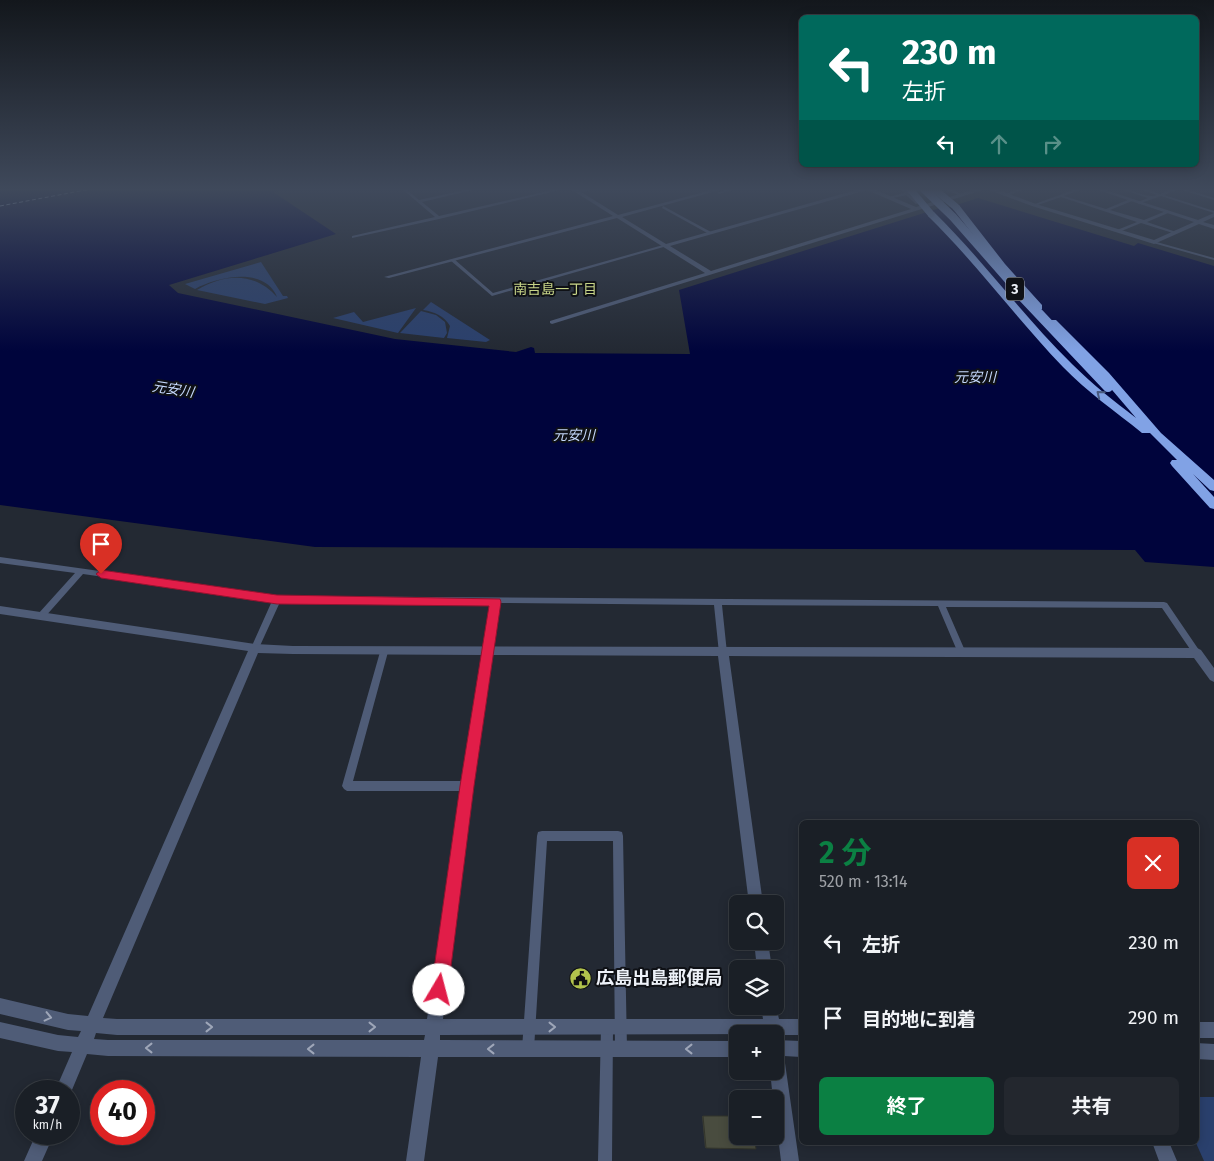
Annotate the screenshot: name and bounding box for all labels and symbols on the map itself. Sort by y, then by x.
road number: 3 [1006,278,1024,300]
district label: 南吉島一丁目 [513,281,597,298]
water label: 元安川 [954,369,998,386]
water label: 元安川 [151,378,197,401]
one-way arrow [1097,392,1106,400]
water label: 元安川 [553,427,597,444]
pin [80,523,122,574]
position arrow [412,963,464,1015]
public building icon: 広島出島郵便局 [568,966,592,990]
place label: 広島出島郵便局 [596,967,722,989]
one-way arrow [43,1011,52,1022]
one-way arrow [206,1022,213,1032]
one-way arrow [368,1022,376,1032]
one-way arrow [548,1022,556,1032]
one-way arrow [145,1043,152,1053]
one-way arrow [307,1044,315,1054]
one-way arrow [487,1044,495,1054]
one-way arrow [685,1044,692,1054]
speed limit sign: 40 [90,1080,155,1145]

